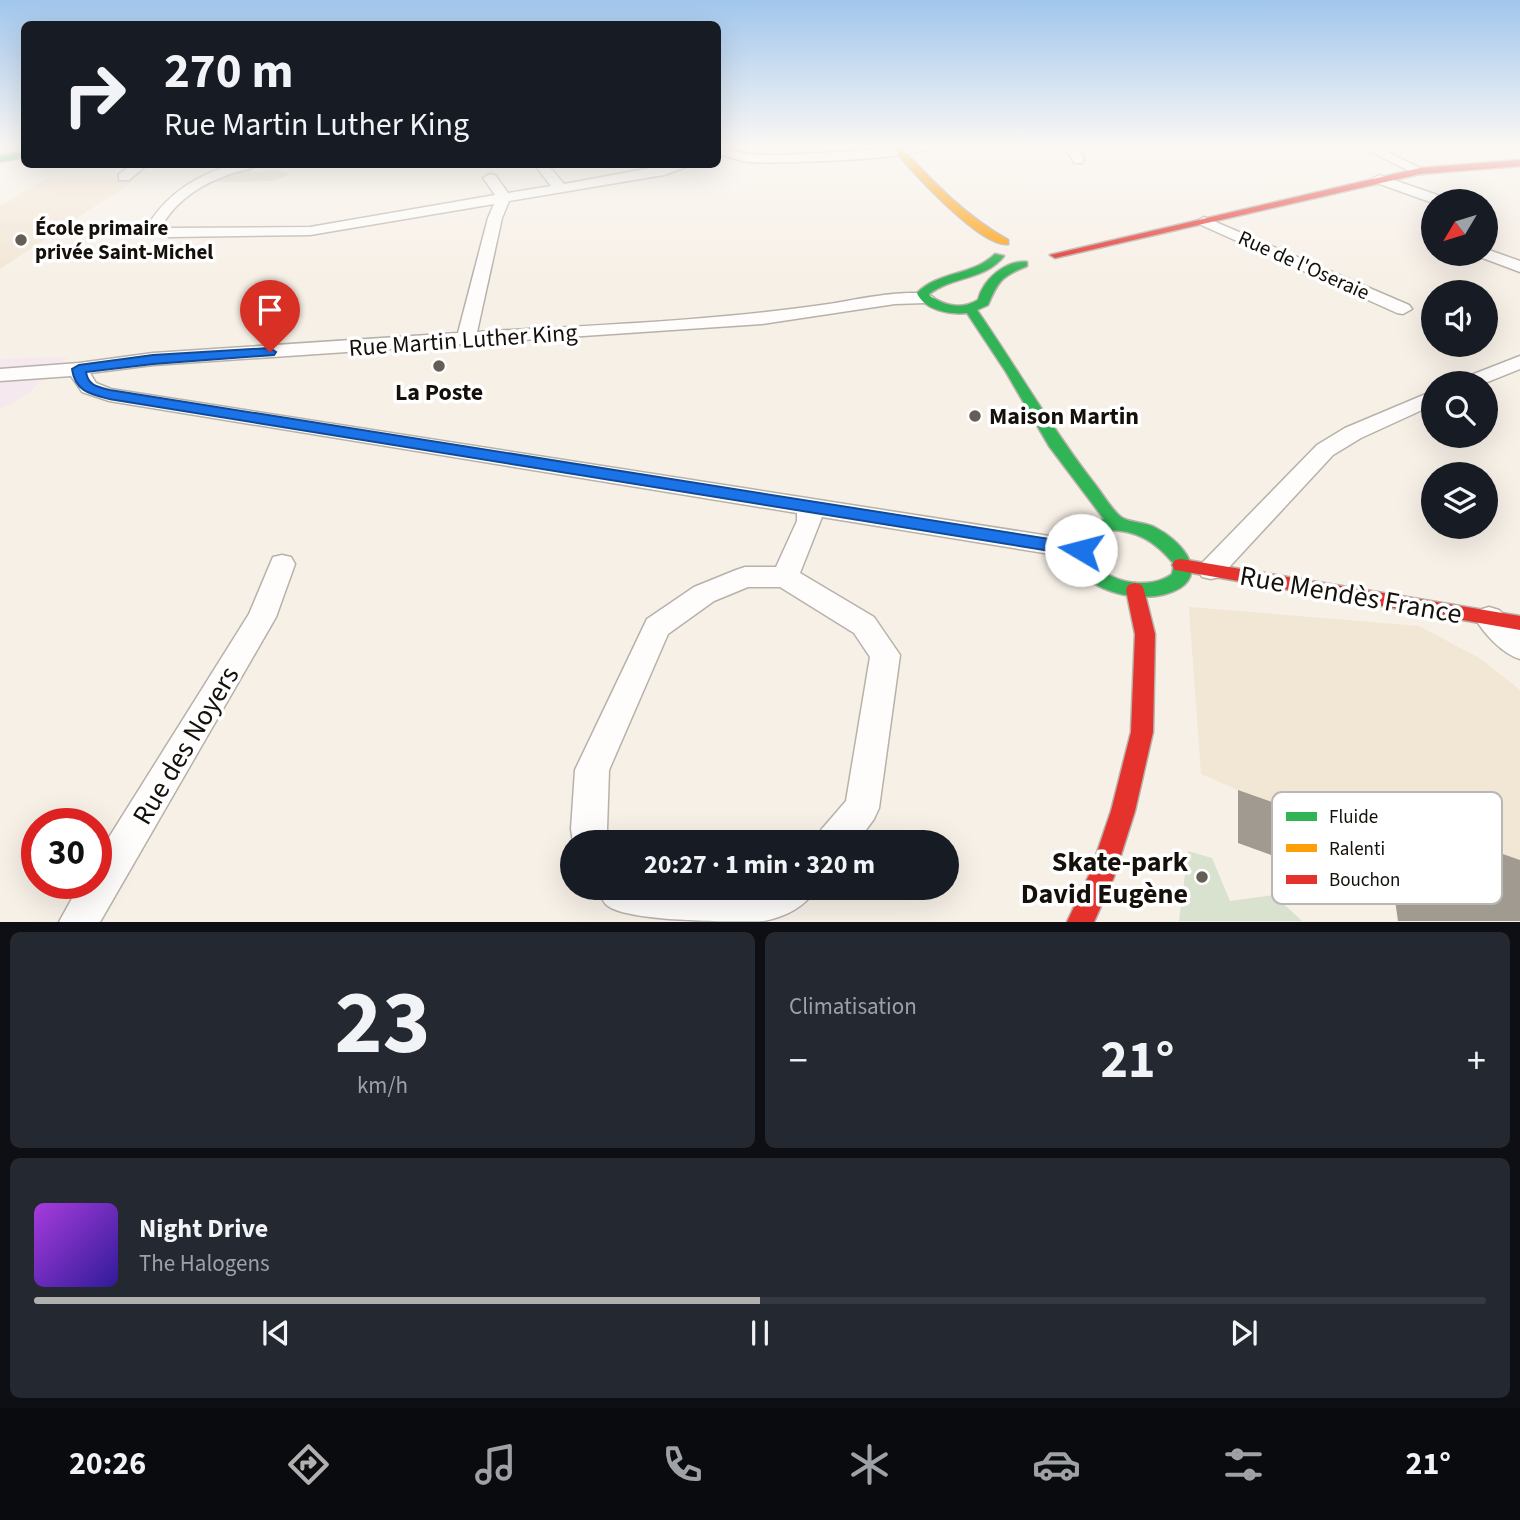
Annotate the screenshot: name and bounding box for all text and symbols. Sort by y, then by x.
text: 270 m [164,37,293,107]
icon: right [49,49,140,140]
text: Rue Martin Luther King [164,102,469,148]
north arrow [1421,189,1498,266]
map controls [1421,189,1498,539]
place label: École primaire privée Saint-Michel [35,213,213,267]
street label: Rue de l'Oseraie [1234,223,1374,307]
marker: École primaire privée Saint-Michel [13,232,29,248]
pin [240,280,300,352]
button: sound [1421,280,1498,357]
icon: arrive [251,291,289,329]
street label: Rue Martin Luther King [348,315,578,366]
marker: La Poste [431,358,447,374]
button: search [1421,371,1498,448]
place label: La Poste [395,375,483,410]
place label: Maison Martin [989,399,1139,434]
marker: Maison Martin [967,408,983,424]
button: layers [1421,462,1498,539]
position arrow [1044,513,1118,587]
street label: Rue Mendès France [1237,556,1465,634]
street label: Rue des Noyers [123,659,249,832]
legend [1272,792,1502,904]
text: Fluide [1329,804,1378,831]
speed limit sign: 30 [21,808,112,899]
text: Ralenti [1329,836,1385,863]
place label: Skate-park David Eugène [1021,842,1189,914]
text: 20:27 · 1 min · 320 m [644,846,875,883]
text: Bouchon [1329,867,1401,894]
marker: Skate-park David Eugène [1194,869,1210,885]
text: 23 [334,959,431,1088]
text: Climatisation [789,990,917,1023]
text: 21° [1101,1024,1174,1098]
text: − [789,1034,808,1088]
text: + [1467,1034,1486,1088]
text: km/h [357,1069,408,1102]
text: Night Drive [139,1210,268,1247]
text: The Halogens [139,1247,270,1280]
icon: previous [257,1314,295,1352]
icon: pause [741,1314,779,1352]
icon: next [1225,1314,1263,1352]
icon: directions [284,1440,333,1489]
icon: music [471,1440,520,1489]
icon: phone [658,1440,707,1489]
icon: climate [845,1440,894,1489]
icon: car [1032,1440,1081,1489]
icon: filters [1219,1440,1268,1489]
text: 20:26 [69,1441,146,1487]
text: 21° [1405,1441,1451,1487]

